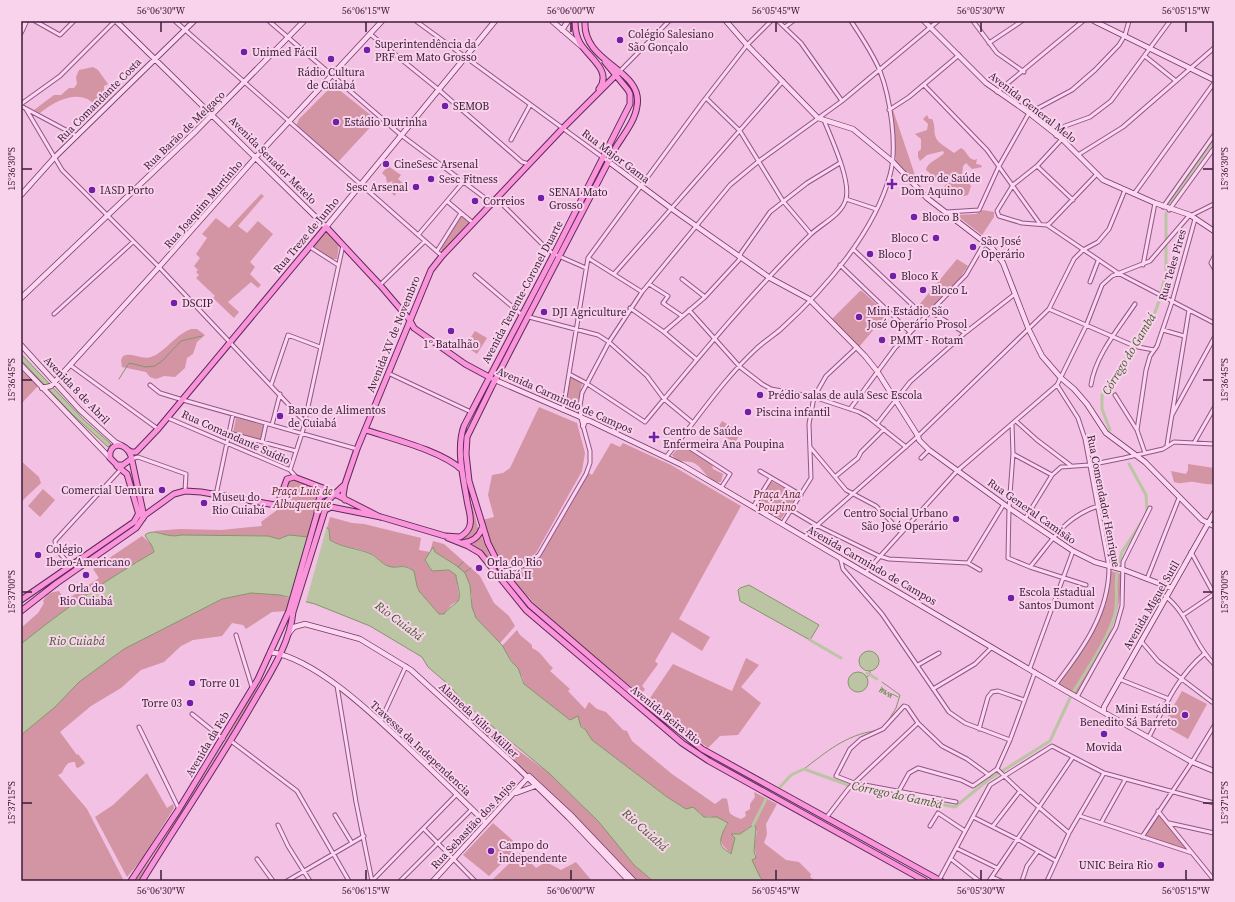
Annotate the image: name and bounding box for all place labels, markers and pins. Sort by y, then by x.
place label: Colégio Salesiano São Gonçalo [628,27,714,55]
marker: Colégio Salesiano São Gonçalo [615,35,625,45]
place label: Superintendência da PRF em Mato Grosso [375,37,477,65]
place label: Unimed Fácil [252,45,317,60]
marker: Superintendência da PRF em Mato Grosso [362,45,372,55]
marker: Unimed Fácil [239,47,249,57]
marker: Rádio Cultura de Cuiabá [326,54,336,64]
place label: Rádio Cultura de Cuiabá [297,65,365,93]
place label: SEMOB [453,99,489,114]
marker: SEMOB [440,101,450,111]
place label: Estádio Dutrinha [344,115,428,130]
marker: Estádio Dutrinha [331,117,341,127]
place label: CineSesc Arsenal [394,157,478,172]
marker: CineSesc Arsenal [381,159,391,169]
place label: Centro de Saúde Dom Aquino [901,171,981,199]
place label: Sesc Fitness [439,172,498,187]
marker: Sesc Fitness [426,174,436,184]
marker: Centro de Saúde Dom Aquino [886,178,898,190]
place label: Sesc Arsenal [346,180,408,195]
marker: Sesc Arsenal [411,182,421,192]
place label: IASD Porto [100,183,154,198]
marker: IASD Porto [87,185,97,195]
place label: SENAI Mato Grosso [549,185,608,213]
marker: SENAI Mato Grosso [536,193,546,203]
place label: Correios [483,194,525,209]
marker: Correios [470,196,480,206]
place label: Bloco B [922,210,959,225]
marker: Bloco B [909,212,919,222]
place label: Bloco C [891,231,928,246]
marker: Bloco C [931,233,941,243]
place label: São José Operário [981,234,1025,262]
marker: São José Operário [968,242,978,252]
place label: Bloco J [878,247,912,262]
marker: Bloco J [865,249,875,259]
place label: Bloco K [901,269,939,284]
marker: Bloco K [888,271,898,281]
place label: Bloco L [931,283,968,298]
marker: Bloco L [918,285,928,295]
place label: DSCIP [182,296,213,311]
marker: DSCIP [169,298,179,308]
place label: Mini Estádio São José Operário Prosol [866,304,967,332]
place label: DJI Agriculture [552,305,627,320]
marker: DJI Agriculture [539,307,549,317]
marker: Mini Estádio São José Operário Prosol [854,312,864,322]
marker: 1º Batalhão [446,326,456,336]
place label: PMMT - Rotam [890,333,963,348]
marker: PMMT - Rotam [877,335,887,345]
place label: 1º Batalhão [423,337,479,352]
place label: Prédio salas de aula Sesc Escola [768,388,923,403]
marker: Prédio salas de aula Sesc Escola [755,390,765,400]
place label: Banco de Alimentos de Cuiabá [288,403,386,431]
place label: Piscina infantil [756,405,830,420]
marker: Piscina infantil [743,407,753,417]
marker: Banco de Alimentos de Cuiabá [275,411,285,421]
place label: Centro de Saúde Enfermeira Ana Poupina [663,424,785,452]
marker: Centro de Saúde Enfermeira Ana Poupina [648,431,660,443]
place label: Comercial Uemura [61,483,154,498]
marker: Comercial Uemura [157,485,167,495]
place label: Museu do Rio Cuiabá [212,490,266,518]
marker: Museu do Rio Cuiabá [199,498,209,508]
place label: Centro Social Urbano São José Operário [844,506,948,534]
marker: Centro Social Urbano São José Operário [951,514,961,524]
place label: Colégio Ibero-Americano [46,542,130,570]
marker: Colégio Ibero-Americano [33,550,43,560]
place label: Orla do Rio Cuiabá II [487,555,542,583]
marker: Orla do Rio Cuiabá II [474,563,484,573]
marker: Orla do Rio Cuiabá [81,570,91,580]
place label: Orla do Rio Cuiabá [59,581,113,609]
place label: Escola Estadual Santos Dumont [1019,585,1095,613]
marker: Escola Estadual Santos Dumont [1006,593,1016,603]
place label: Torre 01 [200,676,240,691]
marker: Torre 01 [187,678,197,688]
place label: Torre 03 [142,696,182,711]
marker: Torre 03 [185,698,195,708]
place label: Mini Estádio Benedito Sá Barreto [1080,702,1177,730]
marker: Mini Estádio Benedito Sá Barreto [1180,710,1190,720]
marker: Movida [1099,729,1109,739]
place label: Movida [1086,740,1123,755]
place label: Campo do independente [499,838,567,866]
marker: Campo do independente [486,846,496,856]
place label: UNIC Beira Rio [1079,858,1153,873]
marker: UNIC Beira Rio [1156,860,1166,870]

